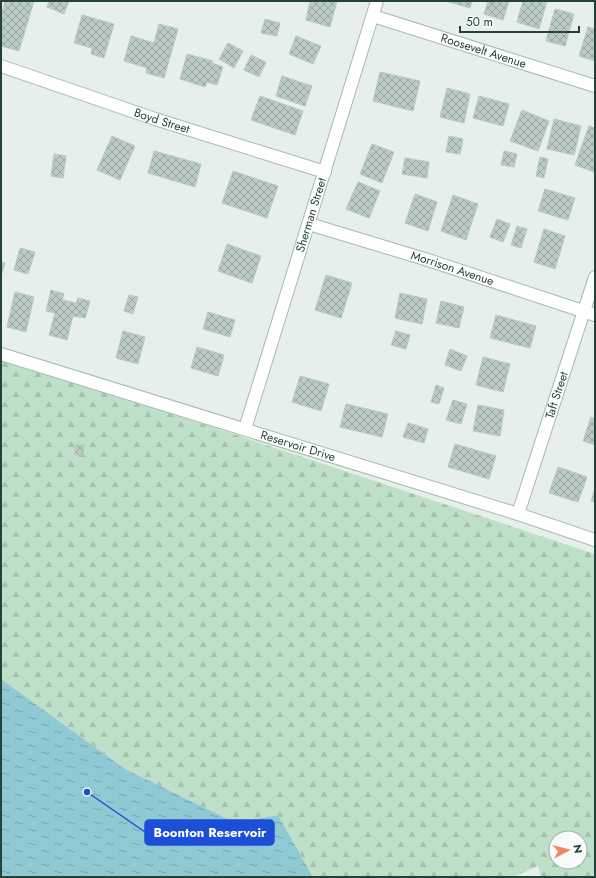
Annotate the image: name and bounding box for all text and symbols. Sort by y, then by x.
scale bar [460,8,579,34]
text: 50 m [466,13,493,31]
street label: Roosevelt Avenue [439,29,529,73]
street label: Boyd Street [132,103,192,138]
street label: Sherman Street [291,175,331,254]
street label: Morrison Avenue [409,246,496,290]
street label: Taft Street [541,369,573,421]
street label: Reservoir Drive [258,426,338,466]
callout: Boonton Reservoir [145,820,274,845]
text: Boonton Reservoir [154,823,267,842]
north arrow [548,830,588,870]
text: N [569,843,586,854]

